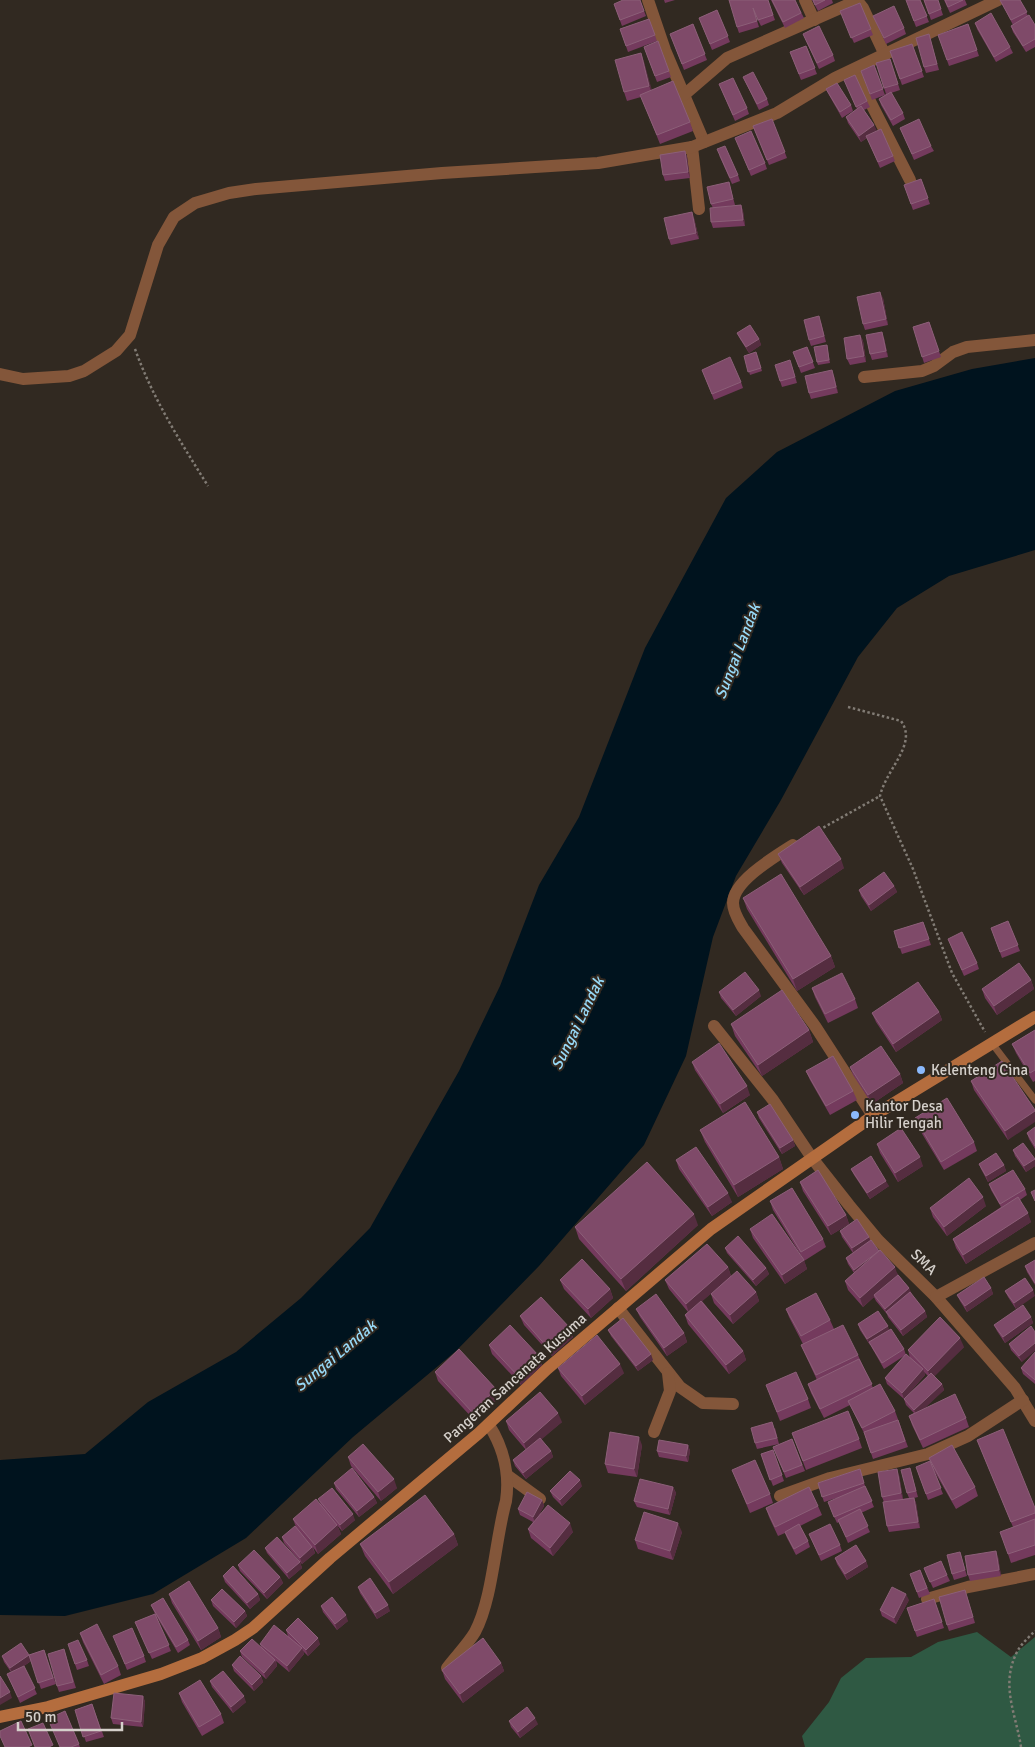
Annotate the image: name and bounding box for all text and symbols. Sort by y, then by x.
water label: Sungai Landak [711,599,766,702]
water label: Sungai Landak [547,972,610,1073]
place label: Kelenteng Cina [931,1061,1028,1079]
marker: Kelenteng Cina [915,1064,927,1076]
place label: Kantor Desa Hilir Tengah [865,1097,943,1132]
marker: Kantor Desa Hilir Tengah [849,1109,861,1121]
street label: SMA [907,1245,941,1279]
street label: Pangeran Sancanata Kusuma [440,1309,590,1447]
water label: Sungai Landak [291,1315,382,1396]
scale bar [18,1700,121,1732]
text: 50 m [25,1708,56,1726]

